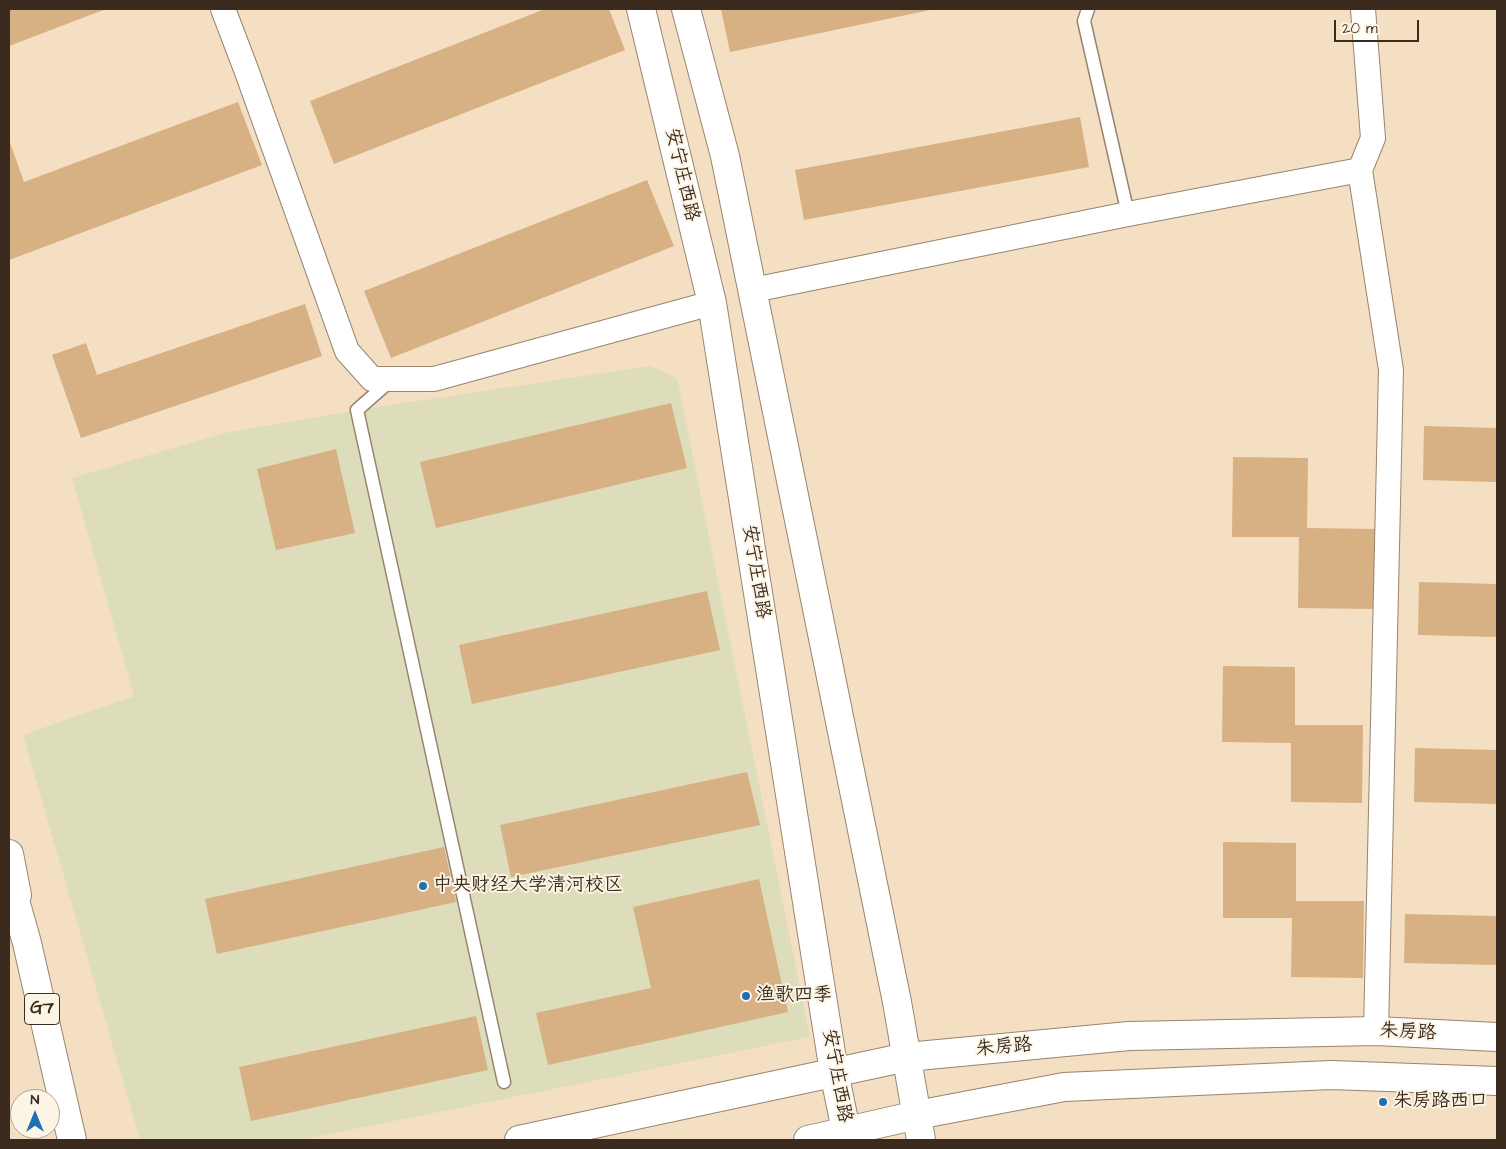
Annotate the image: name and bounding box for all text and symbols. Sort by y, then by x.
scale bar [1336,10,1421,42]
text: 20 m [1342,18,1378,39]
street label: 安宁庄西路 [659,126,703,224]
street label: 安宁庄西路 [736,523,774,621]
place label: 中央财经大学清河校区 [433,875,623,897]
marker: 中央财经大学清河校区 [417,880,429,892]
place label: 渔歌四季 [756,985,832,1007]
marker: 渔歌四季 [740,990,752,1002]
road number: G7 [24,994,60,1024]
street label: 朱房路 [1379,1020,1437,1046]
street label: 安宁庄西路 [817,1027,855,1125]
street label: 朱房路 [975,1034,1033,1062]
north arrow [10,1089,60,1139]
text: N [31,1090,39,1110]
place label: 朱房路西口 [1393,1091,1488,1113]
marker: 朱房路西口 [1377,1096,1389,1108]

